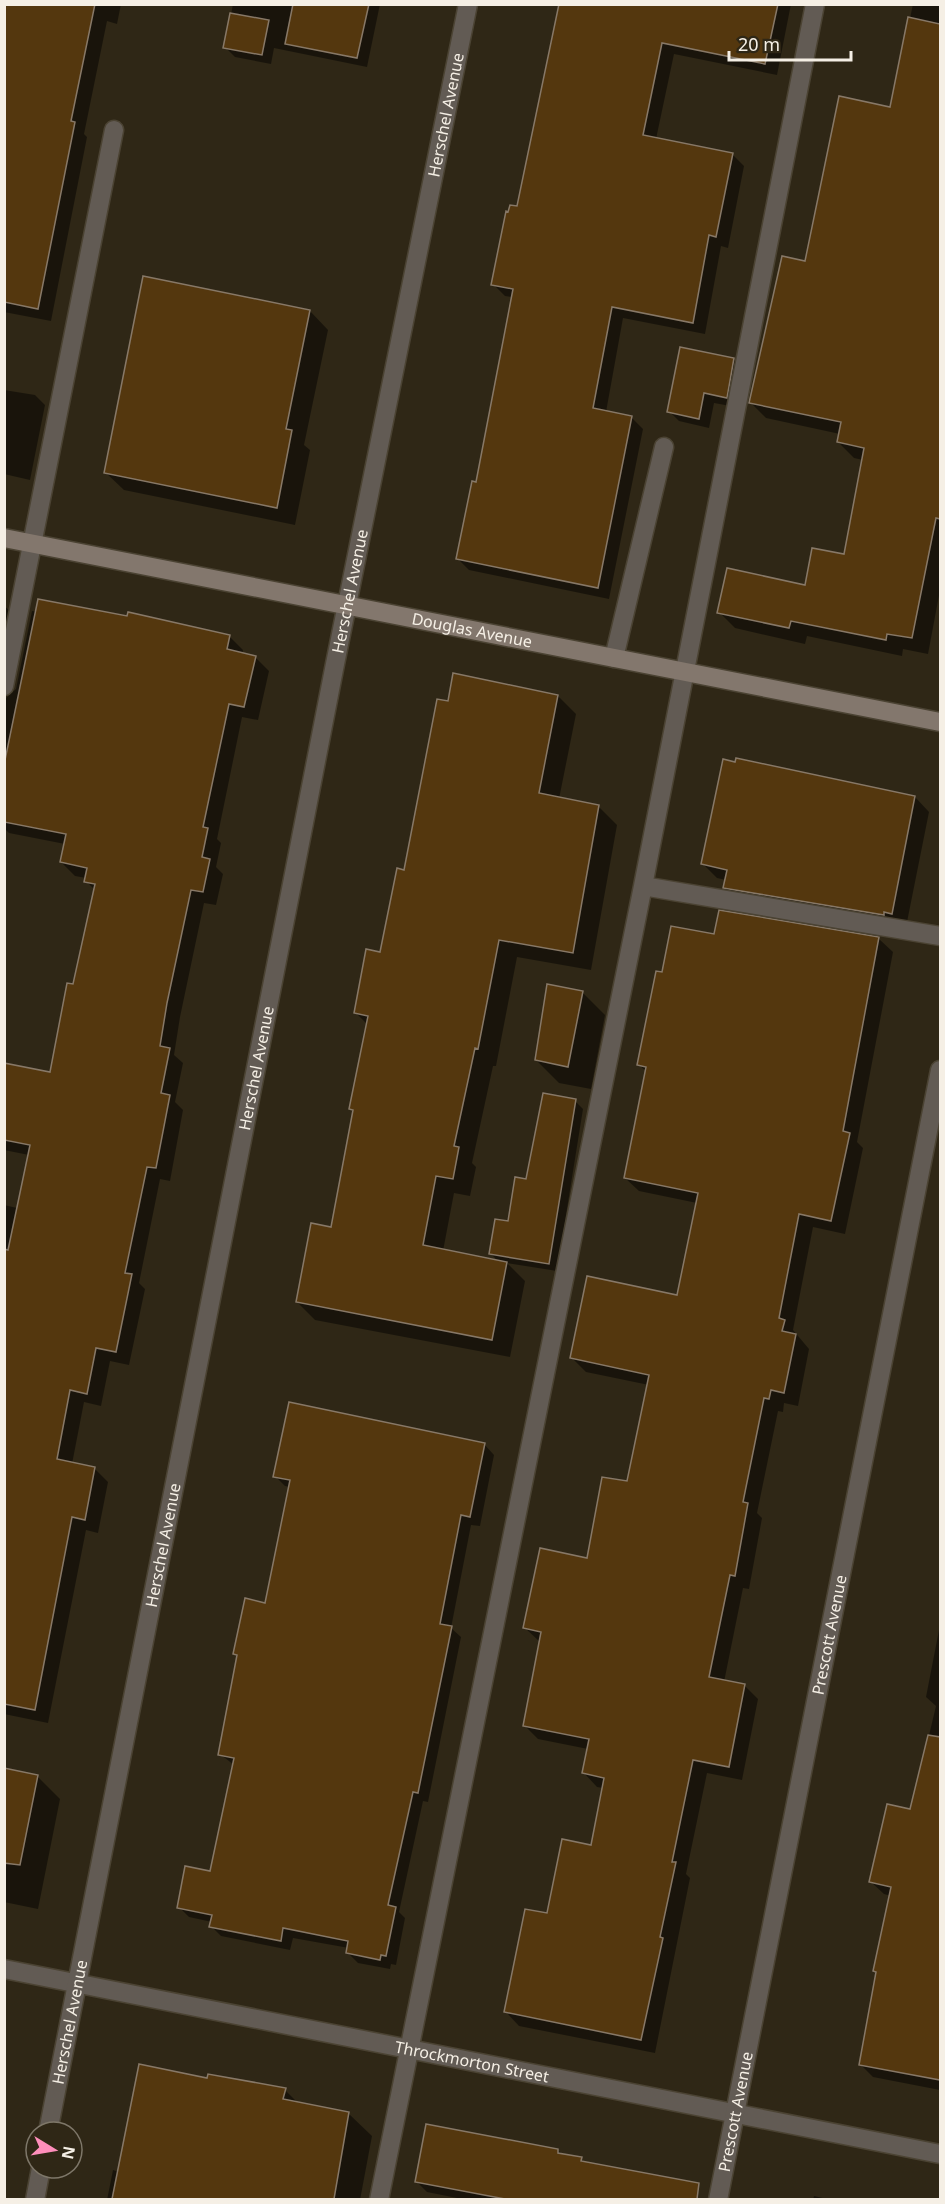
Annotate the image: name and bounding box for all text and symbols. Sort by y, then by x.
scale bar [729,24,850,62]
text: 20 m [738,32,780,56]
street label: Herschel Avenue [422,51,469,179]
street label: Herschel Avenue [326,527,373,655]
street label: Douglas Avenue [410,607,534,653]
street label: Herschel Avenue [233,1004,279,1132]
street label: Herschel Avenue [140,1481,186,1609]
street label: Prescott Avenue [806,1573,852,1697]
street label: Herschel Avenue [47,1958,92,2086]
street label: Throckmorton Street [393,2036,551,2087]
street label: Prescott Avenue [713,2050,758,2174]
north arrow [24,2120,84,2180]
text: N [57,2144,81,2161]

